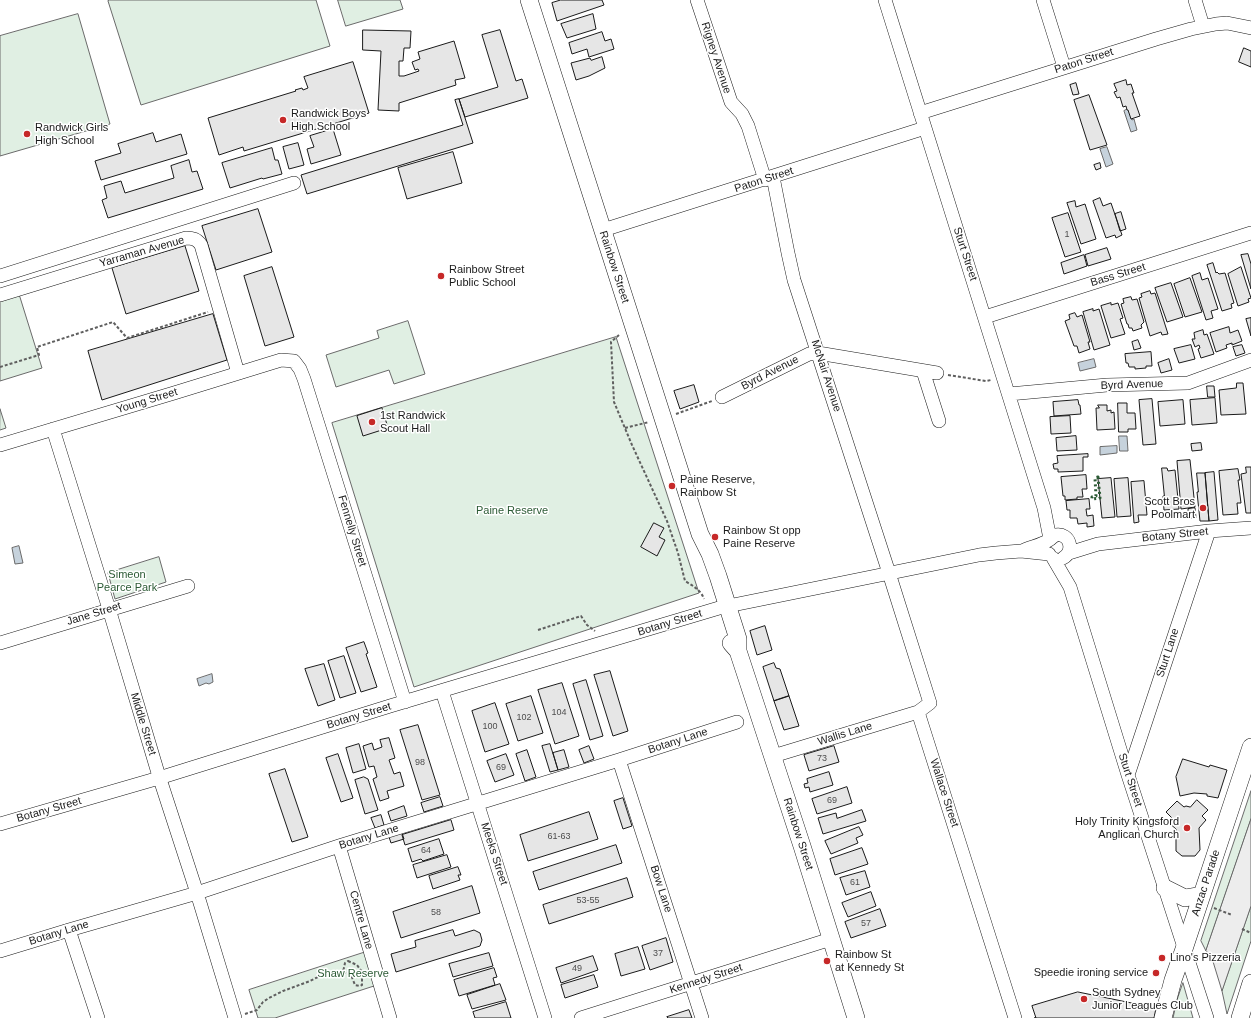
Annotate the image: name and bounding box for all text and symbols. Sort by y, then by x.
street label: Rigney Avenue [698,21,734,95]
street label: Paton Street [1053,45,1115,77]
place label: Randwick Boys High School [291,107,366,133]
marker: Randwick Boys High School [278,115,288,125]
place label: Randwick Girls High School [35,121,108,147]
marker: Randwick Girls High School [22,129,32,139]
street label: Paton Street [733,164,795,196]
street label: Sturt Street [950,226,980,282]
street label: Rainbow Street [596,229,632,305]
house number: 1 [1064,230,1070,240]
street label: Yarraman Avenue [98,234,186,270]
street label: Bass Street [1089,260,1147,290]
place label: Rainbow Street Public School [449,263,524,289]
marker: Rainbow Street Public School [436,271,446,281]
street label: McNair Avenue [808,338,844,414]
street label: Byrd Avenue [739,353,801,393]
street label: Byrd Avenue [1100,377,1164,393]
street label: Young Street [115,385,179,417]
place label: 1st Randwick Scout Hall [380,409,445,435]
marker: 1st Randwick Scout Hall [367,417,377,427]
place label: Paine Reserve, Rainbow St [680,473,755,499]
marker: Paine Reserve, Rainbow St [667,481,677,491]
street label: Fennelly Street [335,494,369,568]
place label: Scott Bros Poolmart [1144,495,1195,521]
marker: Scott Bros Poolmart [1198,503,1208,513]
park label: Paine Reserve [476,504,548,518]
place label: Rainbow St opp Paine Reserve [723,524,801,550]
street label: Botany Street [1141,525,1209,545]
marker: Rainbow St opp Paine Reserve [710,532,720,542]
park label: Simeon Pearce Park [97,568,157,594]
street label: Jane Street [65,599,123,629]
street label: Botany Street [636,607,704,639]
street label: Sturt Lane [1154,627,1182,679]
street label: Middle Street [127,691,159,757]
street label: Botany Street [325,700,393,732]
house number: 104 [551,708,567,718]
house number: 102 [516,713,532,723]
street label: Wallis Lane [816,719,874,749]
house number: 100 [482,722,498,732]
street label: Botany Lane [647,725,709,757]
street label: Sturt Street [1115,752,1145,808]
house number: 73 [817,754,827,764]
street label: Wallace Street [927,757,961,829]
house number: 98 [415,758,425,768]
house number: 69 [496,763,506,773]
street label: Botany Street [15,794,83,826]
street label: Rainbow Street [780,796,816,872]
house number: 69 [827,796,837,806]
place label: Holy Trinity Kingsford Anglican Church [1075,815,1179,841]
street label: Meeks Street [478,821,510,887]
street label: Botany Lane [338,822,400,852]
marker: Holy Trinity Kingsford Anglican Church [1182,823,1192,833]
house number: 61-63 [547,832,571,842]
house number: 64 [421,846,431,856]
street label: Anzac Parade [1189,848,1223,918]
street label: Bow Lane [647,864,675,914]
house number: 61 [850,878,860,888]
street label: Centre Lane [346,889,376,951]
house number: 53-55 [576,896,600,906]
house number: 58 [431,908,441,918]
street label: Botany Lane [28,918,90,948]
house number: 57 [861,919,871,929]
place label: Rainbow St at Kennedy St [835,948,904,974]
house number: 37 [653,949,663,959]
place label: Lino's Pizzeria [1170,951,1241,965]
marker: Lino's Pizzeria [1157,953,1167,963]
marker: Rainbow St at Kennedy St [822,956,832,966]
street label: Kennedy Street [668,961,744,997]
house number: 49 [572,964,582,974]
place label: Speedie ironing service [1034,966,1148,980]
park label: Shaw Reserve [317,967,389,981]
marker: Speedie ironing service [1151,968,1161,978]
place label: South Sydney Junior Leagues Club [1092,986,1193,1012]
marker: South Sydney Junior Leagues Club [1079,994,1089,1004]

